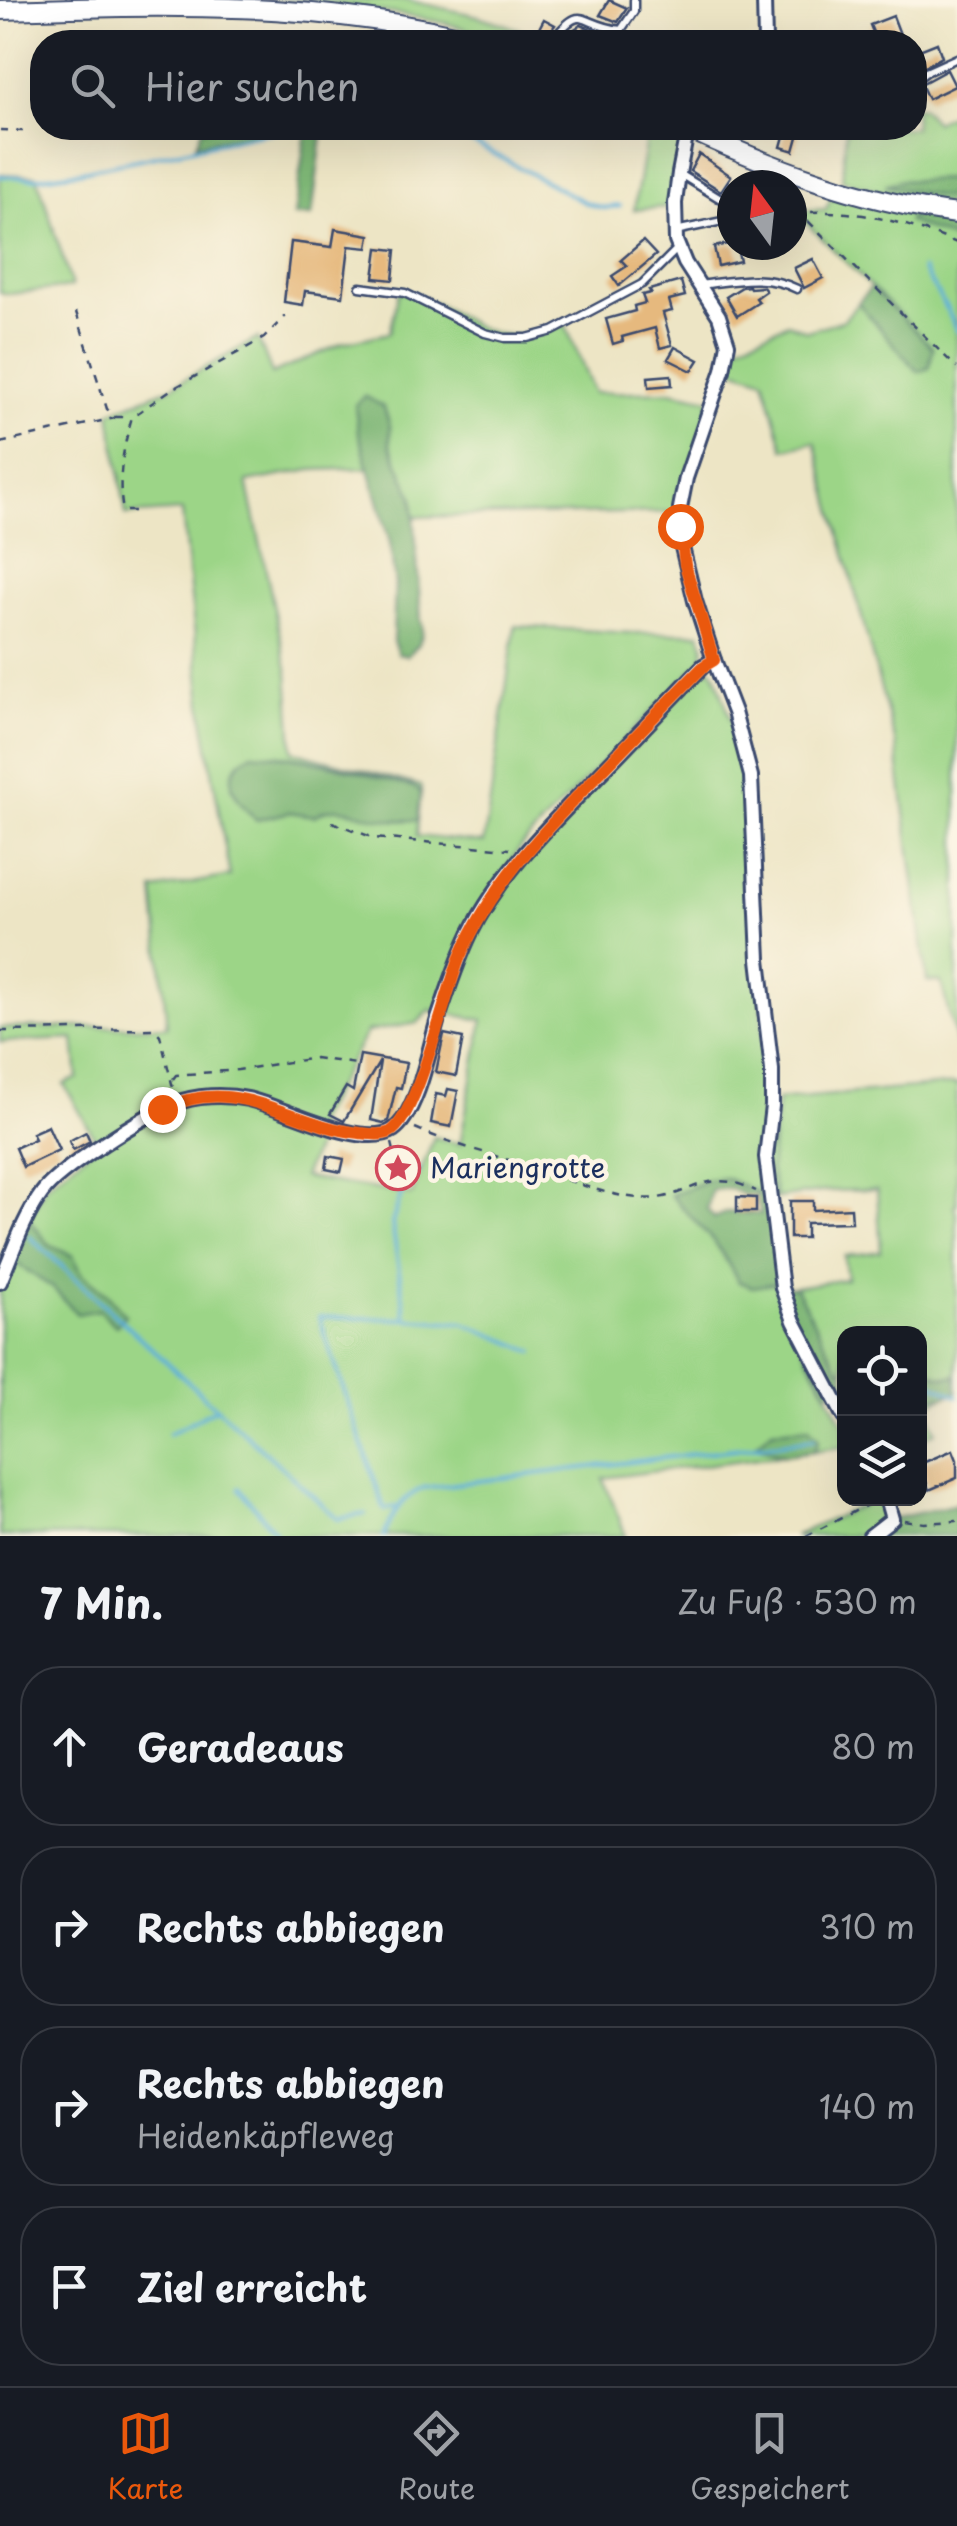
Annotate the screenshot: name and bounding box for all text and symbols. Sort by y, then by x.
search box [30,30,927,140]
text: Hier suchen [145,57,359,114]
icon: search [65,58,120,113]
north arrow [717,170,807,260]
route start [658,504,704,550]
route end [140,1087,186,1133]
place icon: Mariengrotte [375,1145,421,1191]
place label: Mariengrotte [430,1145,605,1188]
map controls [837,1326,927,1506]
button: locate [837,1326,927,1416]
button: layers [837,1416,927,1506]
text: 7 Min. [40,1570,163,1633]
text: Zu Fuß · 530 m [678,1577,917,1625]
text: Geradeaus [137,1718,344,1775]
icon: ahead [42,1719,97,1774]
text: 80 m [831,1722,915,1770]
text: Rechts abbiegen [137,1898,445,1955]
icon: right [42,1899,97,1954]
text: 310 m [819,1902,915,1950]
text: Rechts abbiegen [137,2054,445,2111]
icon: right [42,2079,97,2134]
text: 140 m [819,2082,915,2130]
text: Heidenkäpfleweg [137,2111,395,2159]
text: Ziel erreicht [137,2258,367,2315]
icon: arrive [42,2259,97,2314]
tab: Karte [108,2406,183,2509]
tab: Route [398,2406,475,2509]
tab: Gespeichert [690,2406,849,2509]

